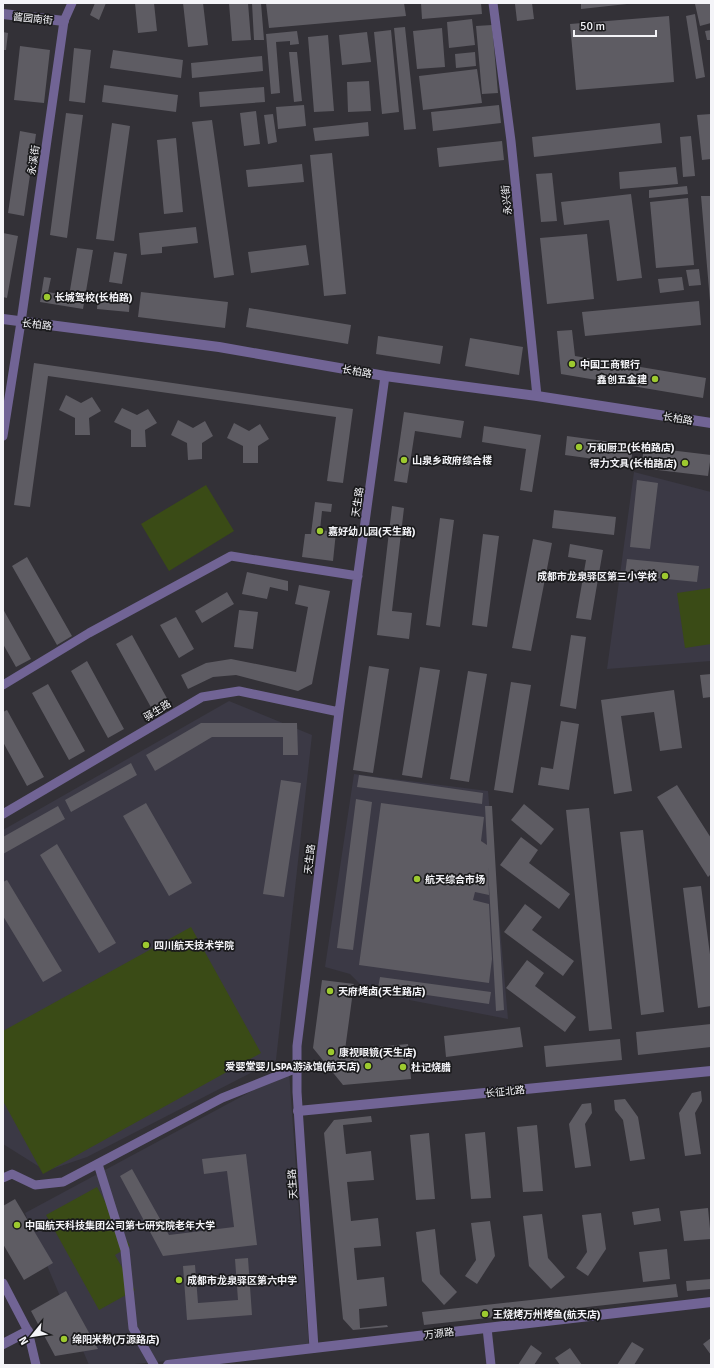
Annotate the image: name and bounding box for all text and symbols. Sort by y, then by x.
street label: 酱园南街 [12,11,53,27]
scale bar [574,12,656,38]
text: 50 m [580,19,605,34]
street label: 永溪街 [26,144,42,176]
street label: 永兴街 [499,184,515,215]
place label: 长城驾校(长柏路) [55,291,133,304]
marker: 长城驾校(长柏路) [42,292,52,302]
street label: 长柏路 [21,317,52,333]
marker: 中国工商银行 [567,359,577,369]
place label: 中国工商银行 [580,359,640,371]
street label: 长柏路 [341,363,373,380]
place label: 鑫创五金建 [597,374,647,386]
marker: 鑫创五金建 [650,374,660,384]
street label: 长柏路 [662,411,694,427]
marker: 万和厨卫(长柏路店) [574,442,584,452]
place label: 万和厨卫(长柏路店) [587,442,675,454]
marker: 山泉乡政府综合楼 [399,455,409,465]
place label: 山泉乡政府综合楼 [412,455,492,467]
place label: 得力文具(长柏路店) [589,458,677,470]
marker: 得力文具(长柏路店) [680,458,690,468]
street label: 天生路 [350,486,366,518]
place label: 嘉好幼儿园(天生路) [328,525,416,538]
marker: 嘉好幼儿园(天生路) [315,526,325,536]
place label: 成都市龙泉驿区第三小学校 [537,570,657,583]
marker: 成都市龙泉驿区第三小学校 [660,571,670,581]
street label: 驿生路 [142,698,173,724]
street label: 天生路 [302,844,318,875]
marker: 航天综合市场 [412,874,422,884]
place label: 航天综合市场 [425,874,485,886]
marker: 四川航天技术学院 [141,940,151,950]
place label: 四川航天技术学院 [154,940,234,952]
place label: 天府烤卤(天生路店) [338,985,426,998]
marker: 天府烤卤(天生路店) [325,986,335,996]
marker: 康视眼镜(天生店) [326,1047,336,1057]
place label: 康视眼镜(天生店) [339,1047,417,1059]
place label: 爱婴堂婴儿SPA游泳馆(航天店) [225,1061,360,1073]
marker: 爱婴堂婴儿SPA游泳馆(航天店) [363,1061,373,1071]
marker: 杜记烧腊 [398,1062,408,1072]
place label: 杜记烧腊 [411,1062,451,1074]
street label: 长征北路 [485,1084,526,1100]
street label: 天生路 [286,1169,300,1199]
marker: 中国航天科技集团公司第七研究院老年大学 [12,1220,22,1230]
place label: 中国航天科技集团公司第七研究院老年大学 [25,1220,215,1232]
place label: 成都市龙泉驿区第六中学 [187,1274,297,1287]
marker: 成都市龙泉驿区第六中学 [174,1275,184,1285]
place label: 王烧烤万州烤鱼(航天店) [493,1308,601,1321]
marker: 王烧烤万州烤鱼(航天店) [480,1309,490,1319]
north arrow [12,1316,52,1356]
street label: 万源路 [424,1326,455,1342]
place label: 绵阳米粉(万源路店) [72,1333,160,1346]
text: N [16,1334,31,1347]
marker: 绵阳米粉(万源路店) [59,1334,69,1344]

